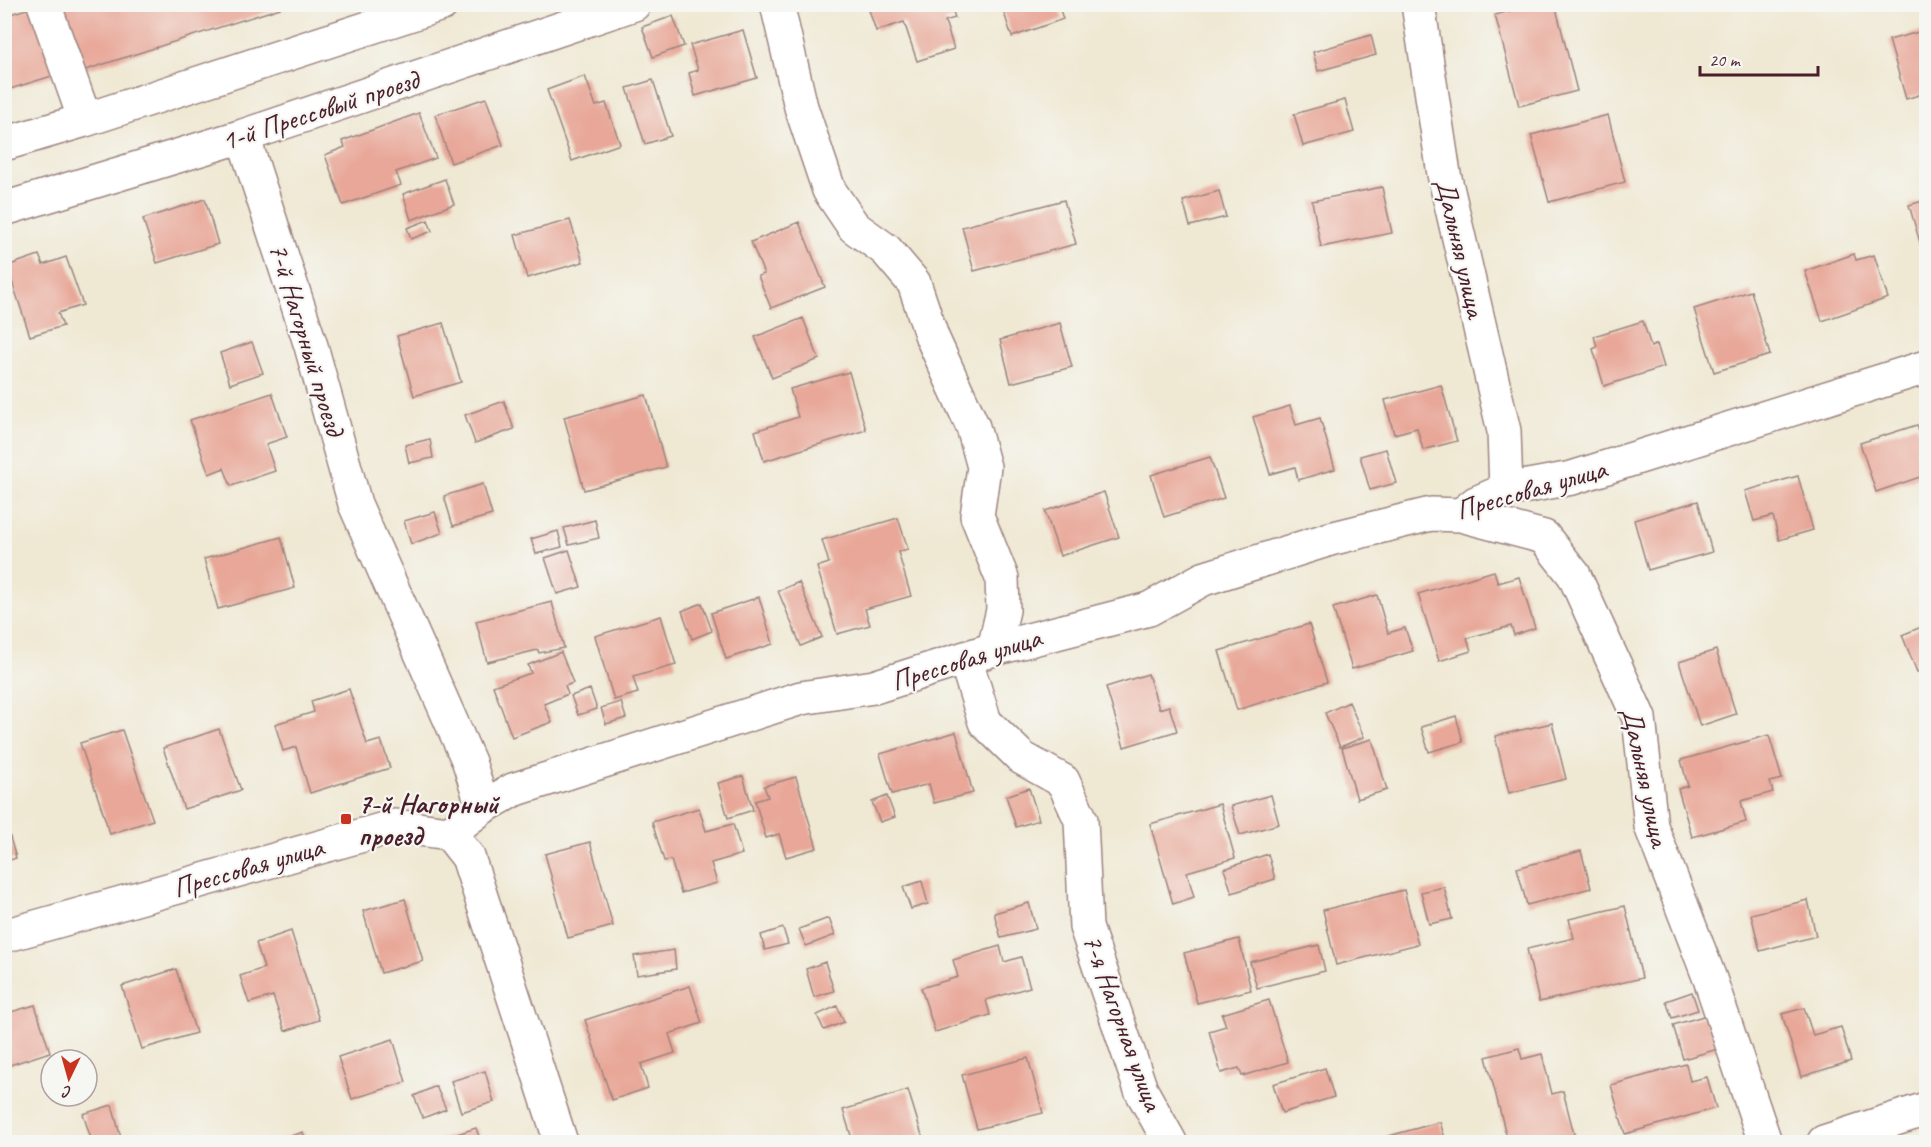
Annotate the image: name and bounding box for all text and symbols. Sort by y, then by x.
scale bar [1700,39,1818,77]
text: 20 m [1709,49,1742,71]
street label: 1-й Прессовый проезд [217,61,426,158]
street label: Дальняя улица [1428,175,1495,323]
street label: 7-й Нагорный проезд [261,238,354,443]
street label: Прессовая улица [1452,450,1612,527]
street label: Прессовая улица [887,619,1047,698]
street label: Дальняя улица [1614,704,1678,852]
place label: 7-й Нагорный проезд [358,786,500,853]
marker: 7-й Нагорный проезд [339,812,353,826]
street label: Прессовая улица [169,828,329,905]
street label: 7-я Нагорная улица [1075,929,1172,1117]
north arrow [39,1048,99,1108]
text: С [61,1081,73,1102]

